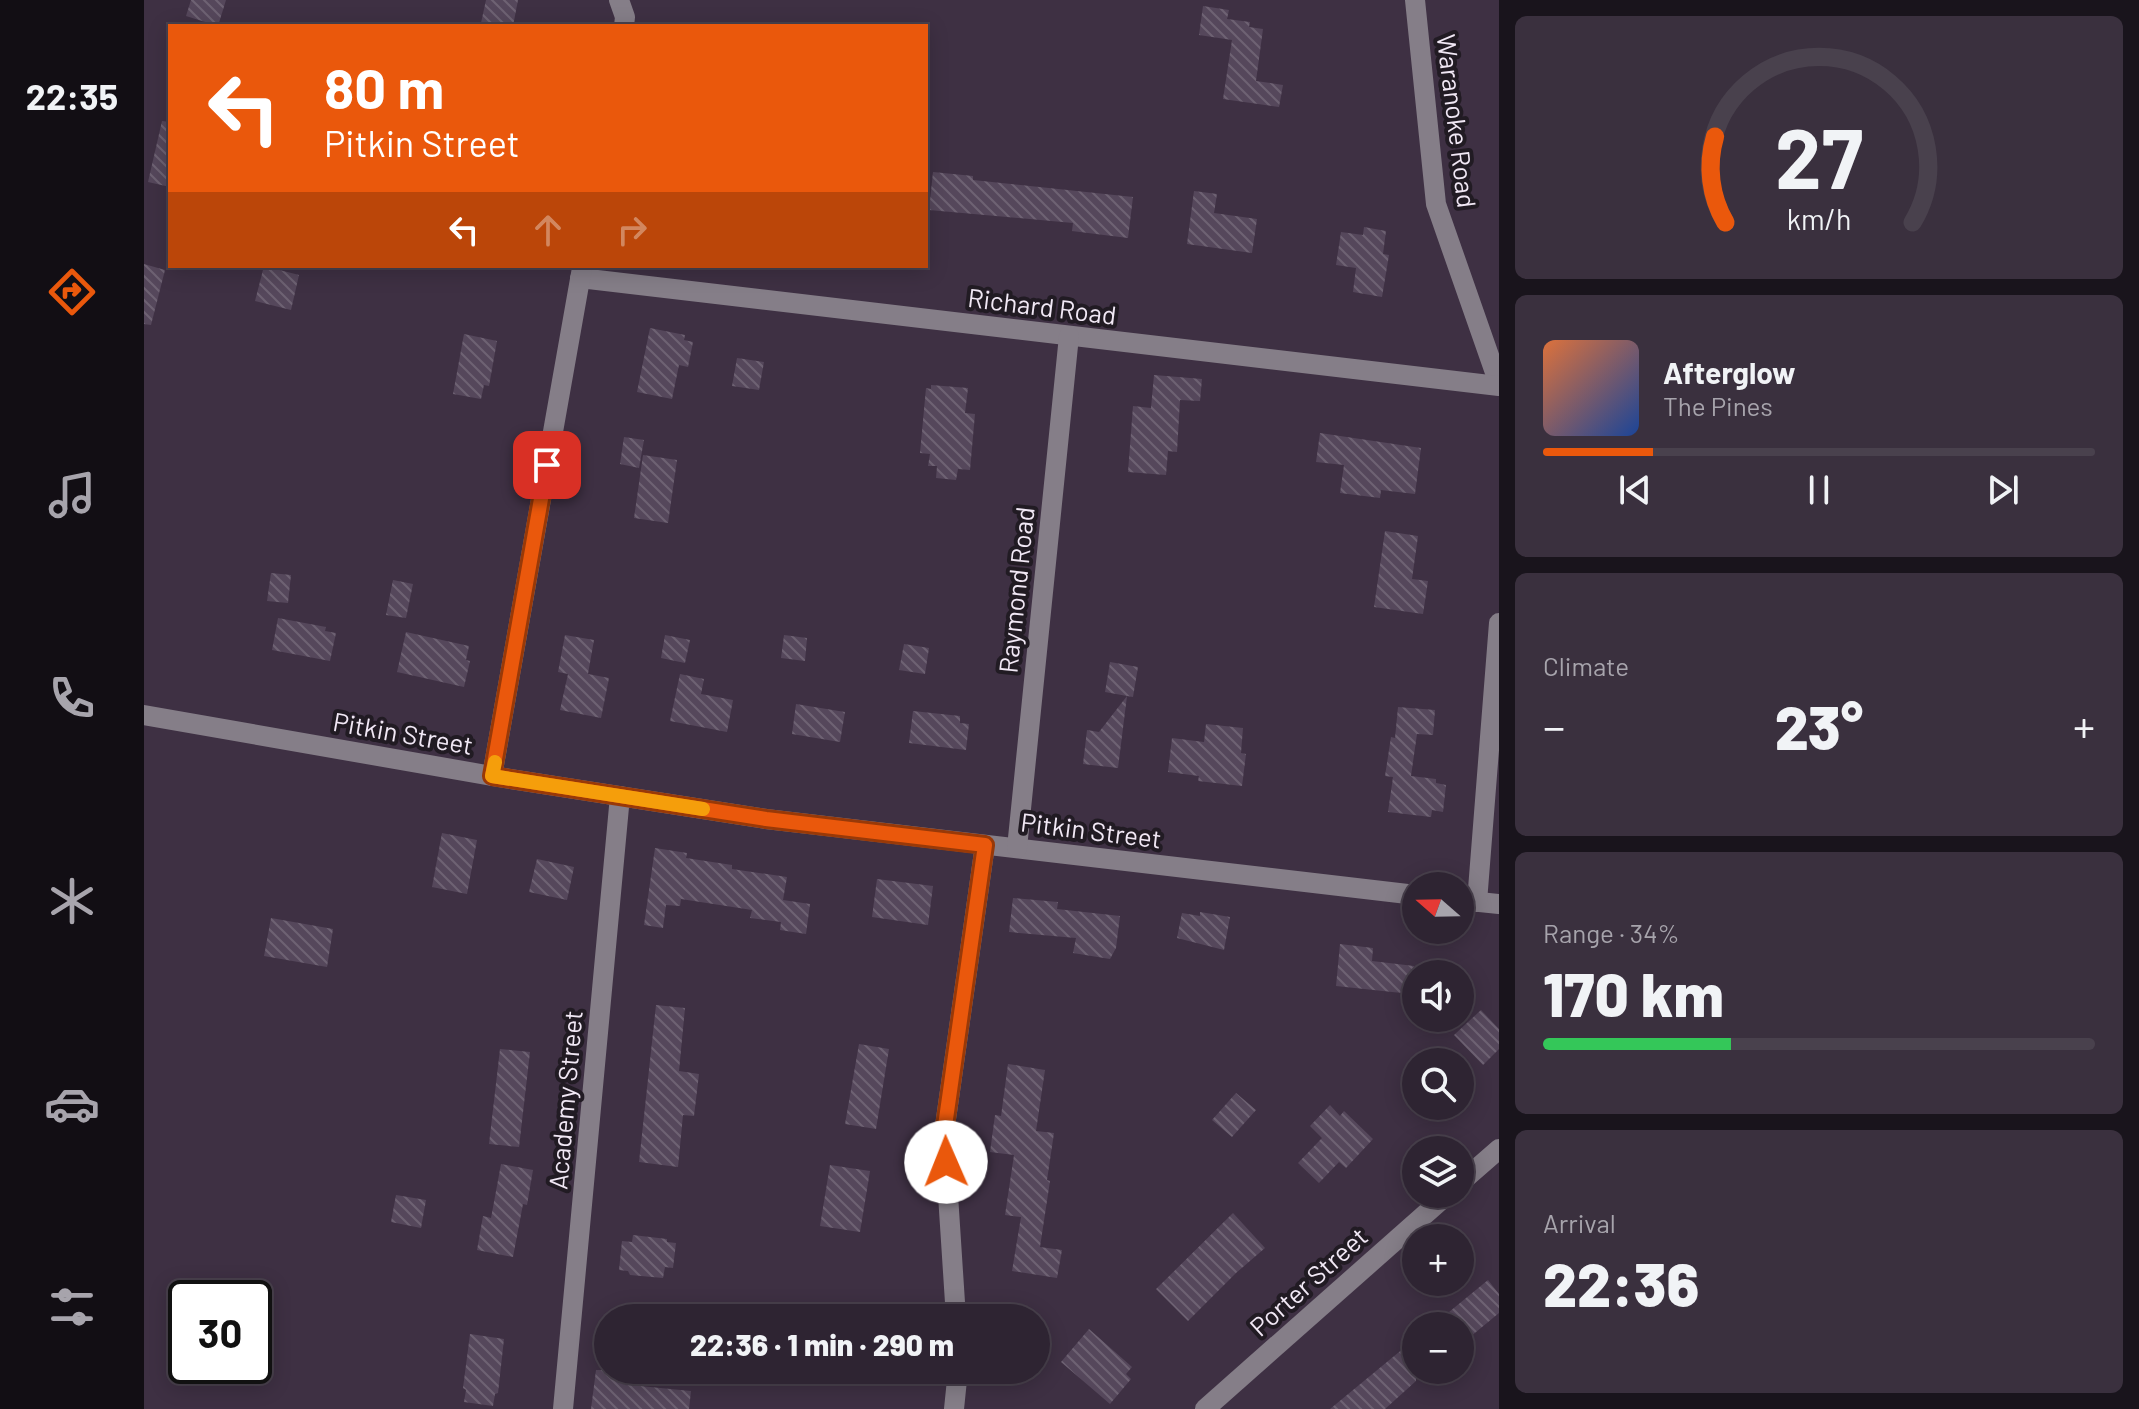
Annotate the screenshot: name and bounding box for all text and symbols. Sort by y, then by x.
street label: Waranoke Road [1431,32,1484,209]
text: 80 m [324,53,444,120]
icon: left [192,56,296,160]
text: 22:35 [26,74,118,117]
text: 27 [1775,106,1863,206]
text: Pitkin Street [324,121,520,164]
text: km/h [1787,201,1851,236]
icon: left [442,208,486,252]
icon: ahead [526,208,570,252]
icon: right [610,208,654,252]
icon: directions [44,264,100,320]
street label: Richard Road [966,281,1118,330]
text: Afterglow [1663,354,1796,390]
text: The Pines [1663,390,1773,421]
pin [513,431,581,499]
icon: arrive [525,443,569,487]
icon: music [44,467,100,523]
icon: previous [1613,468,1657,512]
icon: pause [1797,468,1841,512]
icon: next [1981,468,2025,512]
street label: Raymond Road [991,505,1040,675]
text: Climate [1543,650,1629,681]
icon: phone [44,670,100,726]
text: 23° [1775,690,1863,762]
text: − [1543,699,1565,752]
text: + [2073,699,2095,752]
street label: Pitkin Street [331,705,476,760]
street label: Pitkin Street [1019,806,1163,854]
north arrow [1402,872,1474,944]
map controls [1402,872,1474,1384]
icon: climate [44,873,100,929]
text: Range · 34% [1543,917,1680,948]
text: 170 km [1543,957,1724,1029]
button: sound [1402,960,1474,1032]
street label: Academy Street [541,1009,588,1191]
button: search [1402,1048,1474,1120]
icon: car [44,1076,100,1132]
position arrow [904,1120,988,1204]
button: layers [1402,1136,1474,1208]
text: Arrival [1543,1207,1616,1238]
street label: Porter Street [1243,1220,1373,1342]
button: + [1402,1224,1474,1296]
text: 22:36 [1543,1247,1699,1319]
icon: filters [44,1279,100,1335]
speed limit sign: 30 [168,1280,272,1384]
button: − [1402,1312,1474,1384]
text: 22:36 · 1 min · 290 m [690,1326,954,1362]

